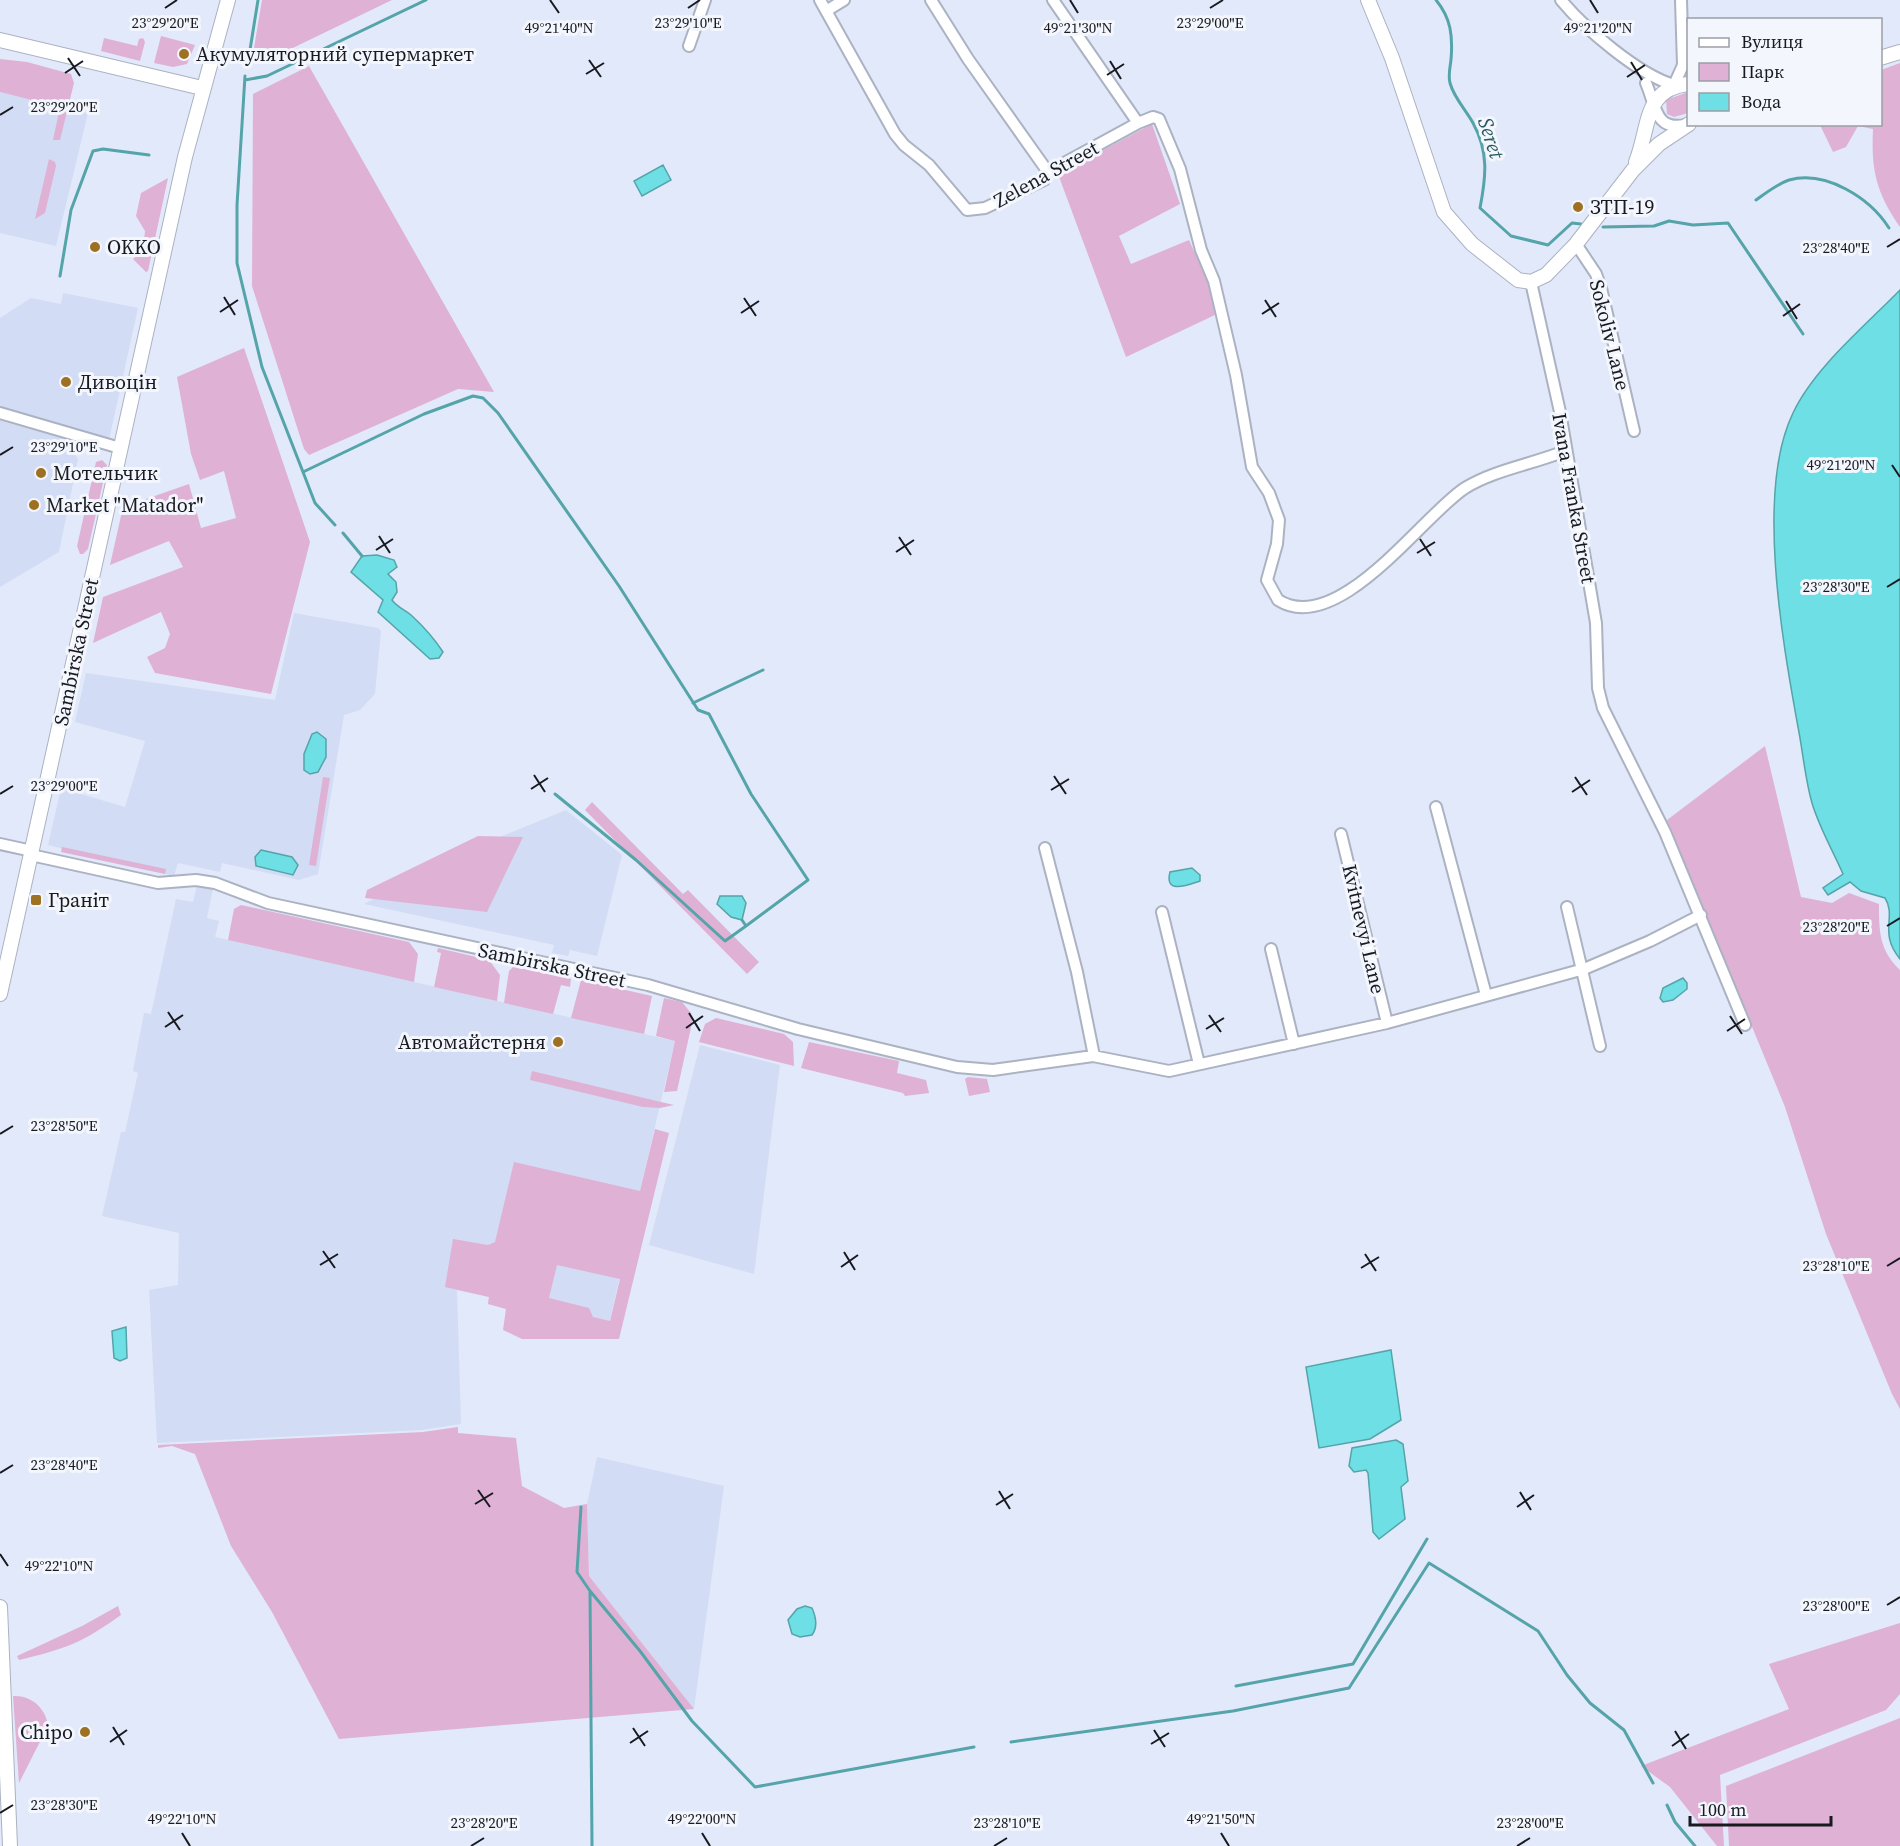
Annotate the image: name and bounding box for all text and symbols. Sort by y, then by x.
text: 23°29'20"E [131,12,199,33]
text: 23°29'10"E [654,12,722,33]
text: 23°29'00"E [1176,12,1244,33]
text: 49°21'40"N [524,17,594,38]
text: 49°21'30"N [1043,17,1113,38]
text: 49°21'20"N [1563,17,1633,38]
legend [1687,18,1882,126]
text: Вулиця [1741,29,1803,54]
place label: Акумуляторний супермаркет [196,40,474,68]
marker: Акумуляторний супермаркет [177,47,191,61]
text: Парк [1741,59,1784,84]
text: Вода [1741,89,1782,114]
text: 23°29'20"E [30,96,98,117]
water label: Seret [1471,113,1512,163]
street label: Zelena Street [989,133,1104,214]
place label: ЗТП-19 [1590,193,1654,221]
marker: ЗТП-19 [1571,200,1585,214]
place label: OKKO [107,233,161,261]
text: 23°28'40"E [1802,237,1870,258]
marker: OKKO [88,240,102,254]
street label: Sokoliv Lane [1583,277,1637,393]
place label: Дивоцін [78,368,157,396]
marker: Дивоцін [59,375,73,389]
street label: Ivana Franka Street [1545,411,1603,586]
text: 23°29'10"E [30,436,98,457]
text: 49°21'20"N [1806,454,1876,475]
place label: Мотельчик [53,459,158,487]
marker: Мотельчик [34,466,48,480]
place label: Market "Matador" [46,491,203,519]
marker: Market "Matador" [27,498,41,512]
street label: Sambirska Street [47,575,105,728]
text: 23°28'30"E [1802,576,1870,597]
text: 23°29'00"E [30,775,98,796]
street label: Kvitnevyi Lane [1335,861,1393,997]
place label: Граніт [48,886,110,914]
marker: Граніт [29,893,43,907]
text: 23°28'20"E [1802,916,1870,937]
street label: Sambirska Street [476,936,629,994]
place label: Автомайстерня [398,1028,546,1056]
marker: Автомайстерня [551,1035,565,1049]
text: 23°28'50"E [30,1115,98,1136]
text: 23°28'10"E [1802,1255,1870,1276]
text: 23°28'40"E [30,1454,98,1475]
text: 49°22'10"N [24,1555,94,1576]
text: 23°28'00"E [1802,1595,1870,1616]
place label: Chipo [20,1718,73,1746]
marker: Chipo [78,1725,92,1739]
scale bar [1690,1789,1831,1827]
text: 23°28'30"E [30,1794,98,1815]
text: 100 m [1699,1797,1746,1822]
text: 49°22'10"N [147,1808,217,1829]
text: 49°22'00"N [667,1808,737,1829]
text: 49°21'50"N [1186,1808,1256,1829]
text: 23°28'20"E [450,1812,518,1833]
text: 23°28'10"E [973,1812,1041,1833]
text: 23°28'00"E [1496,1812,1564,1833]

